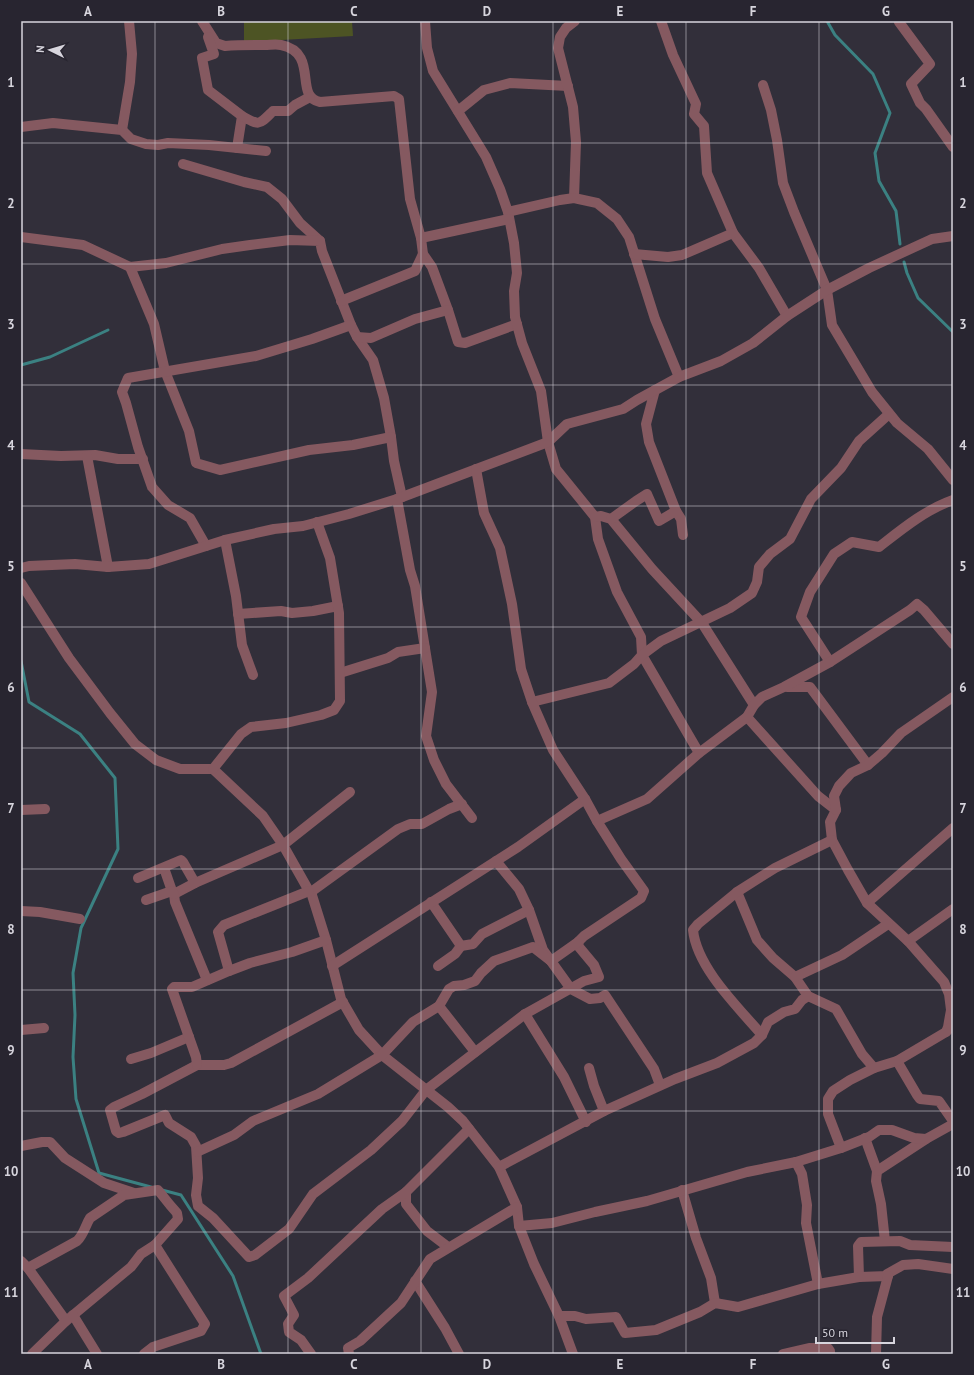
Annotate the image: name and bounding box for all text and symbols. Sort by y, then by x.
text: A [84,3,92,20]
text: B [217,3,225,20]
text: C [350,3,358,20]
text: D [483,3,491,20]
text: E [617,3,624,20]
text: F [750,3,757,20]
text: G [882,3,890,20]
north arrow [30,30,70,70]
text: N [33,45,47,53]
text: 1 [7,74,15,91]
text: 1 [959,74,967,91]
text: 2 [7,195,15,212]
text: 2 [959,195,967,212]
text: 3 [7,316,15,333]
text: 3 [959,316,967,333]
text: 4 [7,437,15,454]
text: 4 [959,437,967,454]
text: 5 [7,558,15,575]
text: 5 [959,558,967,575]
text: 6 [7,679,15,696]
text: 6 [959,679,967,696]
text: 7 [7,800,15,817]
text: 7 [959,800,967,817]
text: 8 [7,921,15,938]
text: 8 [959,921,967,938]
text: 9 [7,1042,15,1059]
text: 9 [959,1042,967,1059]
text: 10 [4,1163,18,1180]
text: 10 [956,1163,970,1180]
text: 11 [4,1284,18,1301]
text: 11 [956,1284,970,1301]
scale bar [816,1319,894,1345]
text: 50 m [822,1325,848,1340]
text: A [84,1356,92,1373]
text: B [217,1356,225,1373]
text: C [350,1356,358,1373]
text: D [483,1356,491,1373]
text: E [617,1356,624,1373]
text: F [750,1356,757,1373]
text: G [882,1356,890,1373]

